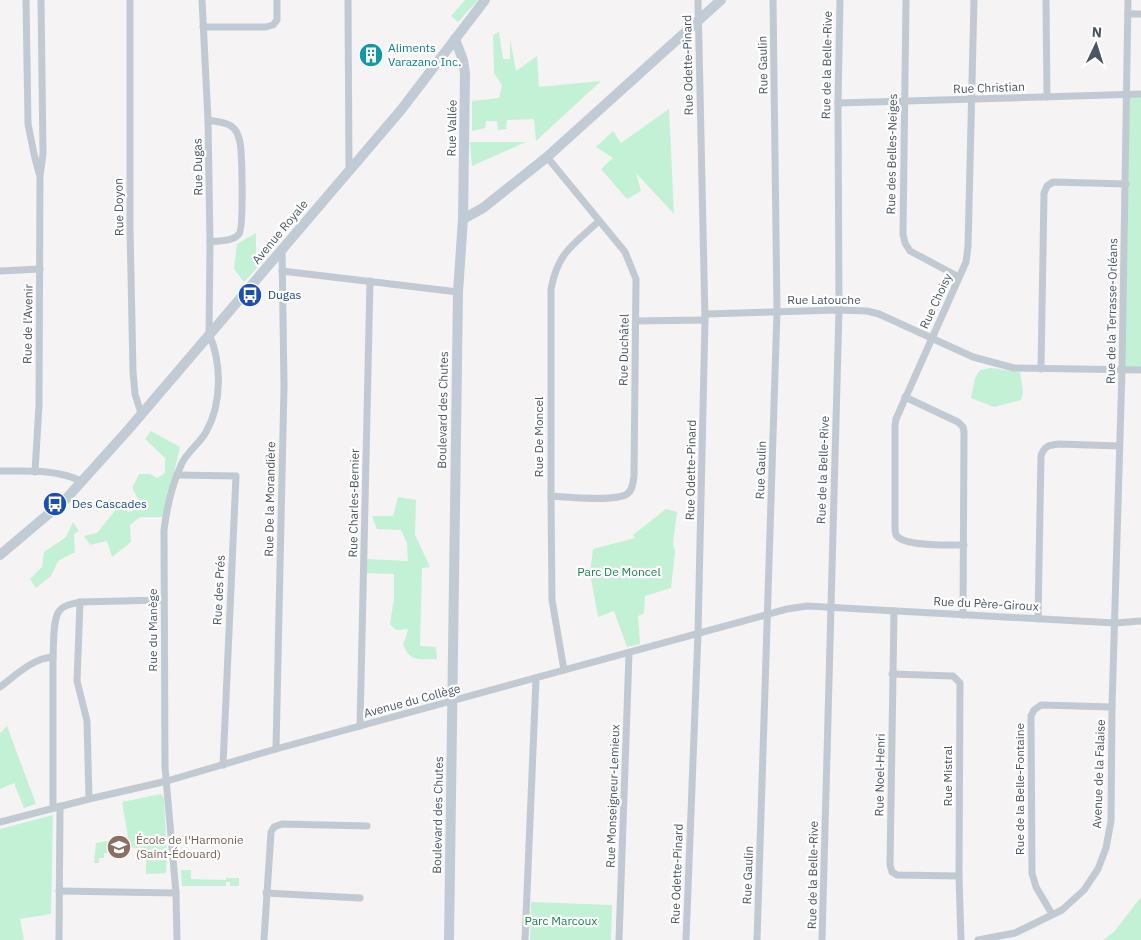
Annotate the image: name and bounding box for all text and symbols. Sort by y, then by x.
street label: Rue de la Belle-Rive [818,10,835,119]
street label: Rue Odette-Pinard [679,15,696,115]
north arrow [1071,20,1121,70]
text: N [1091,23,1103,41]
street label: Rue Gaulin [754,36,771,94]
place label: Aliments Varazano Inc. [388,40,461,69]
building icon: Aliments Varazano Inc. [358,42,384,68]
street label: Rue Christian [953,79,1025,96]
street label: Rue des Belles-Neiges [883,93,900,215]
street label: Rue Vallée [444,99,460,157]
street label: Rue Dugas [189,138,205,196]
street label: Rue Doyon [110,178,127,236]
street label: Avenue Royale [248,196,311,267]
street label: Rue de la Terrasse-Orléans [1103,238,1120,384]
street label: Rue Choisy [916,271,955,331]
bus stop icon: Dugas [237,282,263,308]
street label: Rue de l'Avenir [19,283,36,364]
place label: Dugas [268,287,302,302]
street label: Rue Latouche [787,292,861,307]
street label: Rue Duchâtel [615,314,632,386]
street label: Boulevard des Chutes [434,351,451,469]
street label: Rue De Moncel [531,397,546,477]
street label: Rue de la Belle-Rive [813,415,832,524]
street label: Rue Odette-Pinard [682,420,699,520]
street label: Rue Gaulin [752,440,769,500]
street label: Rue De la Morandière [261,441,278,557]
street label: Rue Charles-Bernier [345,448,362,558]
bus stop icon: Des Cascades [42,491,68,517]
place label: Des Cascades [72,496,147,511]
street label: Rue des Prés [209,554,228,625]
park label: Parc De Moncel [577,564,661,579]
street label: Rue du Manège [145,588,160,671]
street label: Rue du Père-Giroux [933,593,1039,614]
street label: Avenue du Collège [362,680,462,721]
street label: Avenue de la Falaise [1089,719,1108,829]
street label: Rue de la Belle-Fontaine [1012,723,1027,855]
street label: Rue Monseigneur-Lemieux [602,724,623,868]
street label: Rue Noel-Henri [871,733,888,817]
street label: Rue Mistral [940,746,955,806]
street label: Boulevard des Chutes [429,756,446,874]
street label: Rue de la Belle-Rive [804,820,821,929]
street label: Rue Odette-Pinard [667,823,686,924]
place label: École de l'Harmonie (Saint-Édouard) [136,832,244,861]
school or university icon: École de l'Harmonie (Saint-Édouard) [106,834,132,860]
street label: Rue Gaulin [739,845,756,905]
park label: Parc Marcoux [525,913,597,928]

